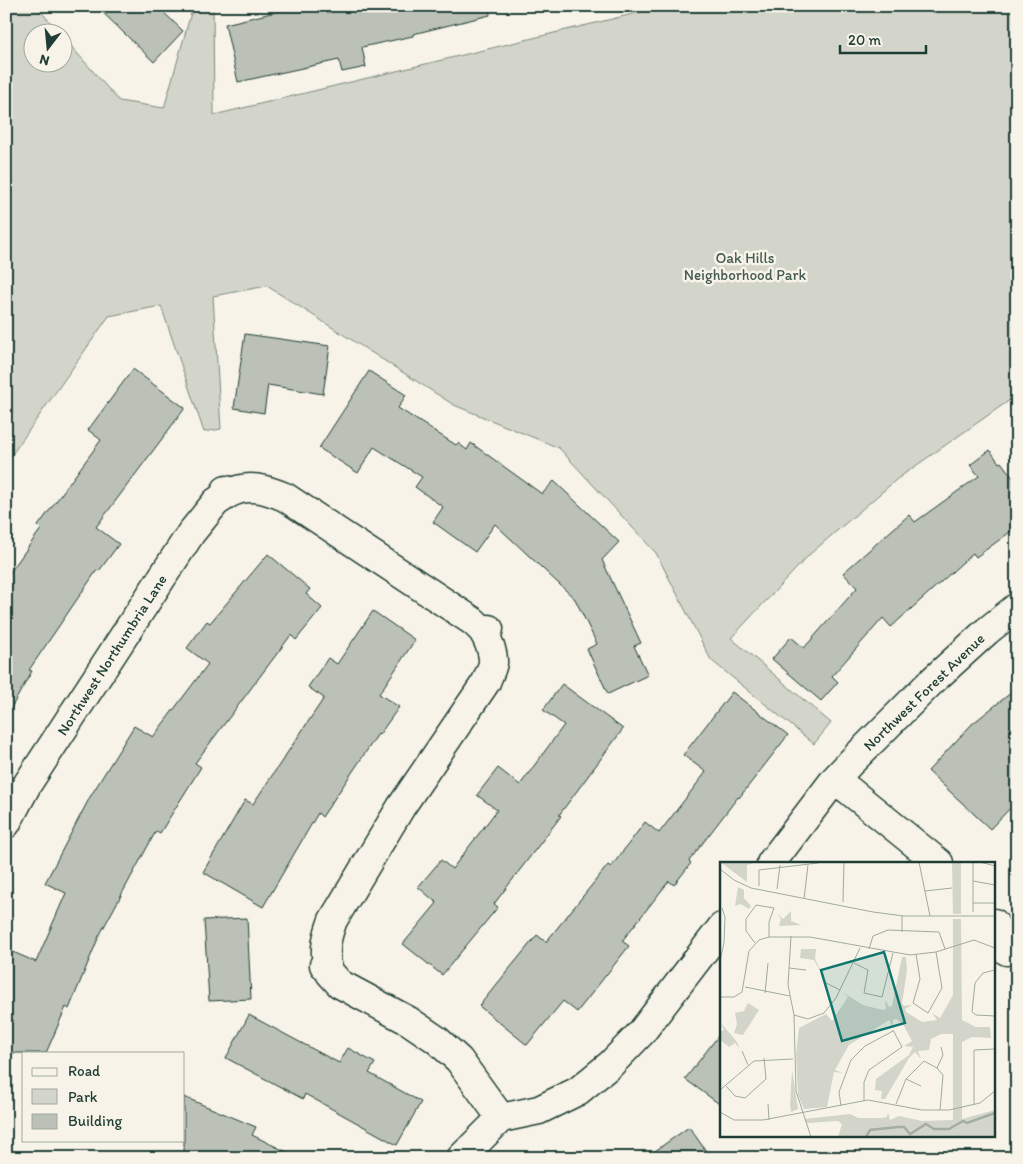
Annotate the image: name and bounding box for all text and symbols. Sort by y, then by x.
north arrow [22,22,72,72]
scale bar [840,22,927,54]
text: 20 m [848,31,882,49]
text: N [38,51,51,69]
park label: Oak Hills Neighborhood Park [684,249,807,284]
street label: Northwest Northumbria Lane [53,571,171,739]
street label: Northwest Forest Avenue [860,629,988,755]
inset map [720,862,996,1136]
legend [22,1052,185,1142]
text: Road [68,1062,101,1080]
text: Park [68,1088,98,1106]
text: Building [68,1112,122,1130]

